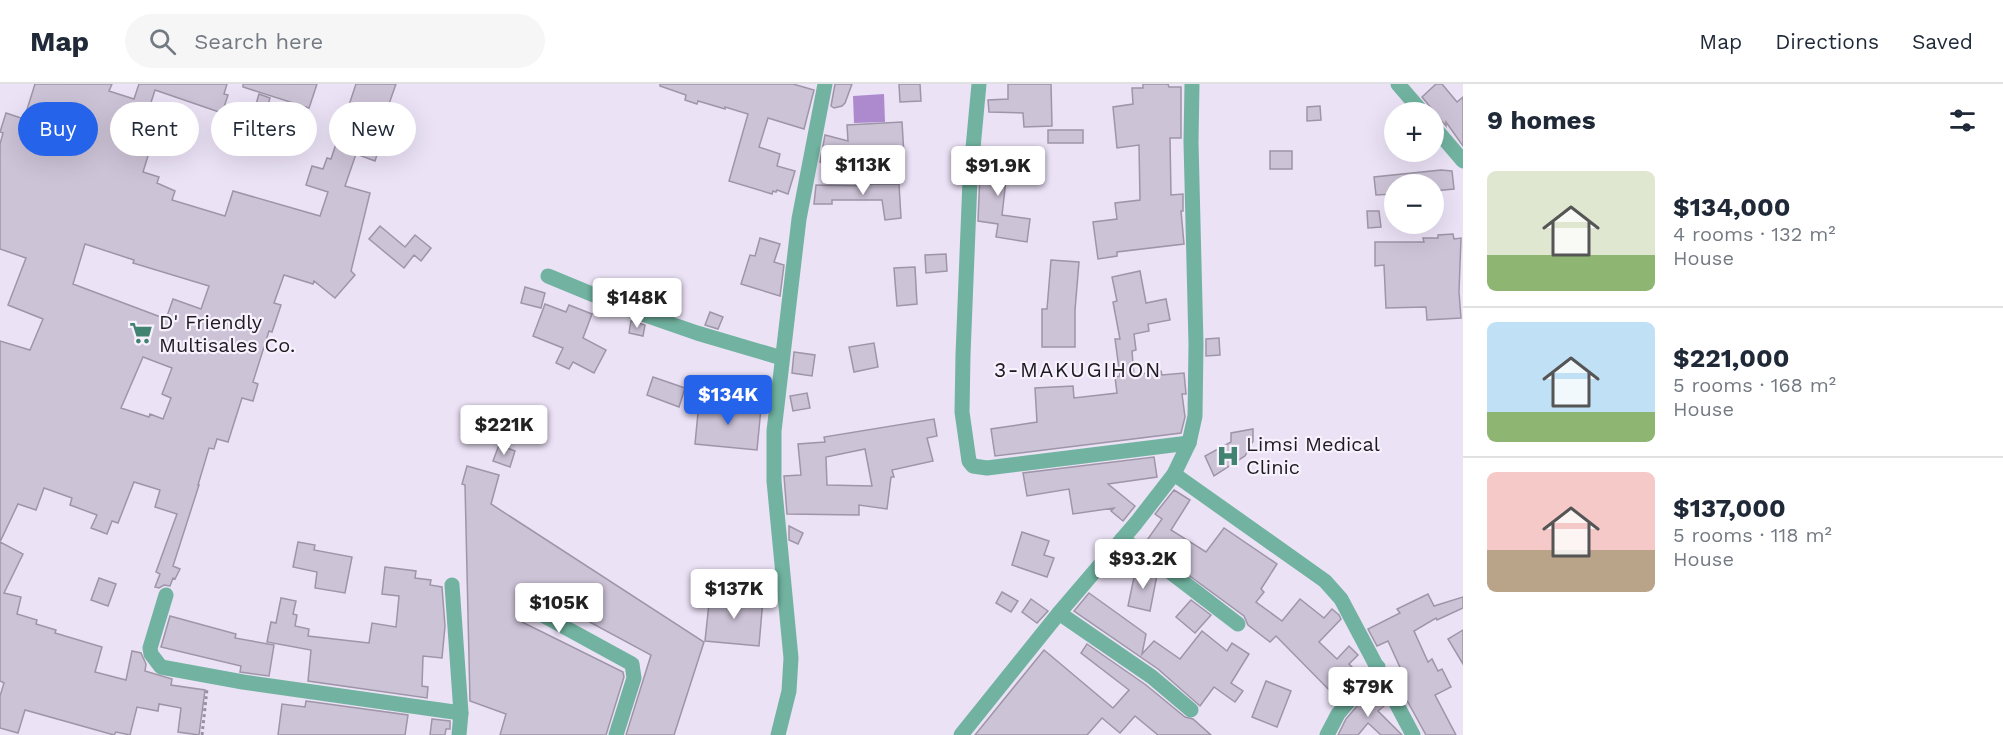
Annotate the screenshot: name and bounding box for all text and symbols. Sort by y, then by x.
search box [125,14,545,68]
text: Map [30,25,89,58]
icon: search [146,25,179,58]
text: Search here [194,29,323,54]
text: Map [1699,29,1742,54]
text: Directions [1775,29,1879,54]
text: Saved [1912,29,1973,54]
chip: Buy [18,102,98,156]
chip: Rent [110,102,199,156]
chip: Filters [211,102,317,156]
chip: New [329,102,416,156]
map controls [1384,102,1444,234]
button: + [1384,102,1444,162]
icon: filters [1946,104,1979,137]
text: 9 homes [1487,105,1596,135]
pin: $113K [821,145,905,196]
pin: $91.9K [949,146,1047,197]
text: $113K [835,152,891,176]
text: $91.9K [965,153,1031,177]
button: − [1384,174,1444,234]
text: $134,000 [1673,192,1791,222]
icon: home [1535,195,1607,267]
text: 4 rooms · 132 m² [1673,222,1836,246]
text: House [1673,246,1734,270]
pin: $148K [595,278,679,329]
text: $148K [607,285,667,309]
place label: D' Friendly Multisales Co. [159,310,295,357]
supermarket icon: D' Friendly Multisales Co. [128,320,154,346]
text: $221,000 [1673,343,1789,373]
icon: home [1535,346,1607,418]
district label: 3-MAKUGIHON [994,357,1162,382]
text: 5 rooms · 168 m² [1673,373,1836,397]
pin: $134K [686,375,770,426]
text: $134K [698,382,758,406]
text: House [1673,397,1734,421]
pin: $221K [462,405,546,456]
text: $221K [474,412,534,436]
place label: Limsi Medical Clinic [1246,432,1380,479]
hospital icon: Limsi Medical Clinic [1215,443,1241,469]
text: $137,000 [1673,493,1786,523]
icon: home [1535,496,1607,568]
text: 5 rooms · 118 m² [1673,523,1832,547]
pin: $93.2K [1094,539,1192,590]
text: $93.2K [1109,546,1177,570]
text: House [1673,547,1734,571]
pin: $137K [692,569,776,620]
text: $137K [705,576,763,600]
pin: $105K [517,583,601,634]
text: $105K [529,590,589,614]
pin: $79K [1332,667,1404,718]
text: $79K [1342,674,1394,698]

